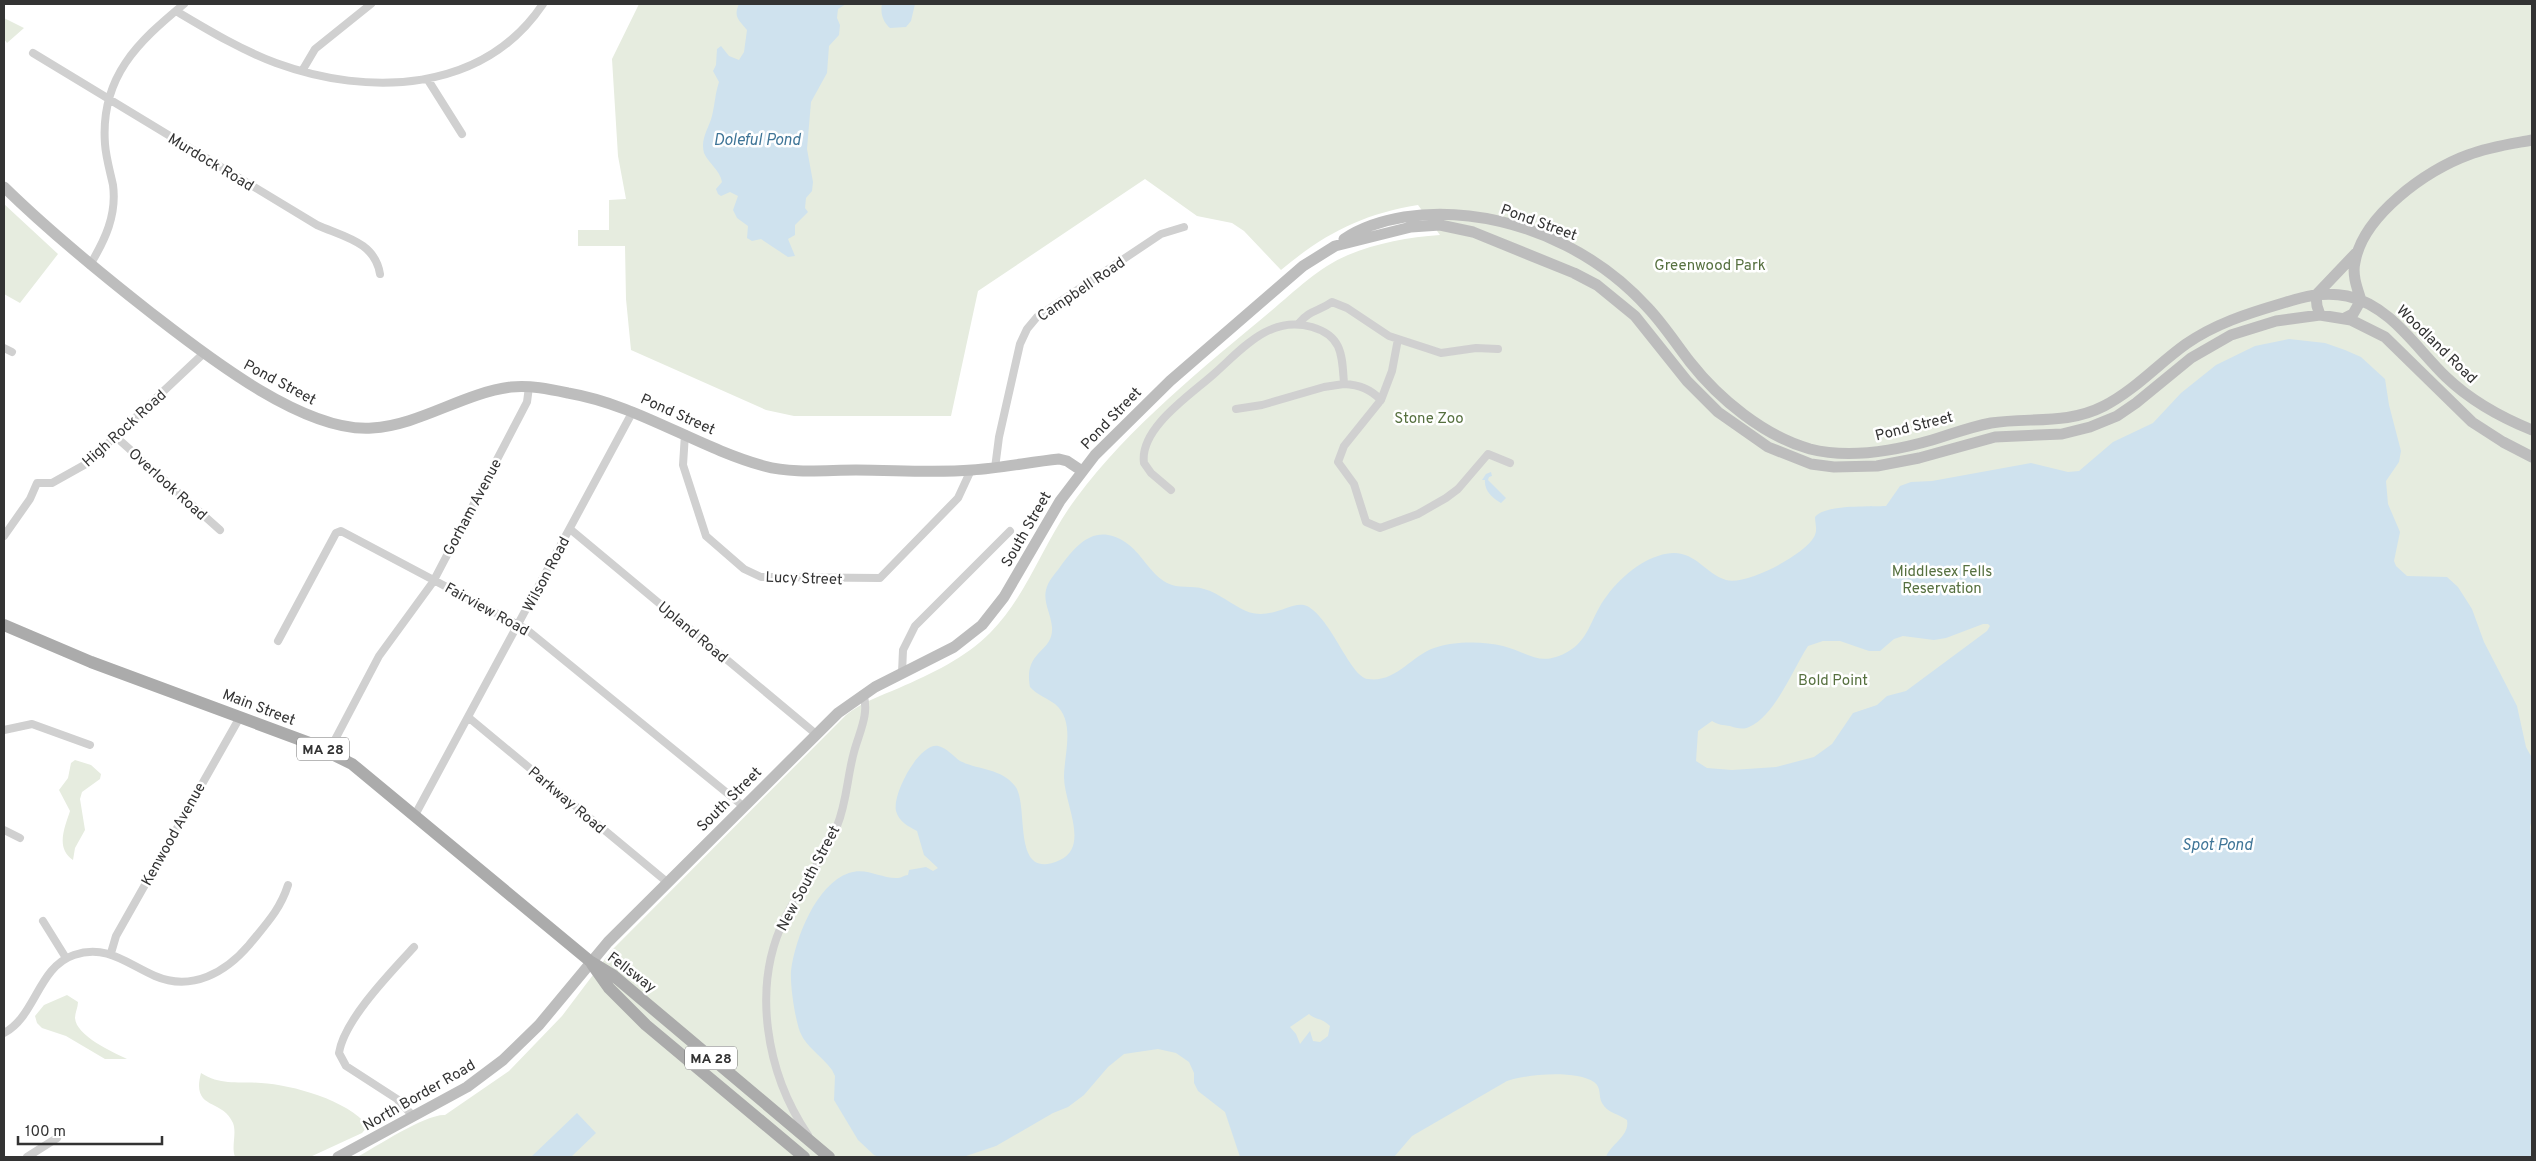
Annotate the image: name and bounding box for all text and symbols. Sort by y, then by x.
street label: Murdock Road [164,130,257,196]
water label: Doleful Pond [713,131,802,151]
street label: Pond Street [1498,201,1579,246]
street label: Campbell Road [1034,254,1129,327]
park label: Greenwood Park [1654,257,1766,276]
street label: Woodland Road [2391,302,2480,388]
street label: Pond Street [240,356,319,410]
street label: Pond Street [1078,384,1147,454]
street label: High Rock Road [79,386,171,472]
street label: Pond Street [637,390,718,440]
street label: Pond Street [1873,409,1955,446]
park label: Stone Zoo [1394,410,1464,429]
street label: Overlook Road [124,445,210,525]
street label: Gorham Avenue [440,456,507,559]
street label: South Street [998,489,1057,571]
street label: Wilson Road [520,534,575,615]
park label: Middlesex Fells Reservation [1892,563,1992,599]
street label: Lucy Street [765,569,843,590]
street label: Fairview Road [441,579,532,641]
street label: Upland Road [653,598,731,668]
park label: Bold Point [1798,672,1868,691]
street label: Main Street [219,686,298,731]
road number: MA 28 [297,738,349,761]
street label: Parkway Road [523,763,609,839]
street label: South Street [694,764,767,837]
street label: Kenwood Avenue [138,780,211,890]
street label: New South Street [773,823,845,935]
water label: Spot Pond [2182,836,2254,856]
street label: Fellsway [603,949,659,998]
road number: MA 28 [685,1046,737,1070]
street label: North Border Road [360,1056,479,1136]
scale bar [18,1114,161,1146]
text: 100 m [25,1123,66,1142]

